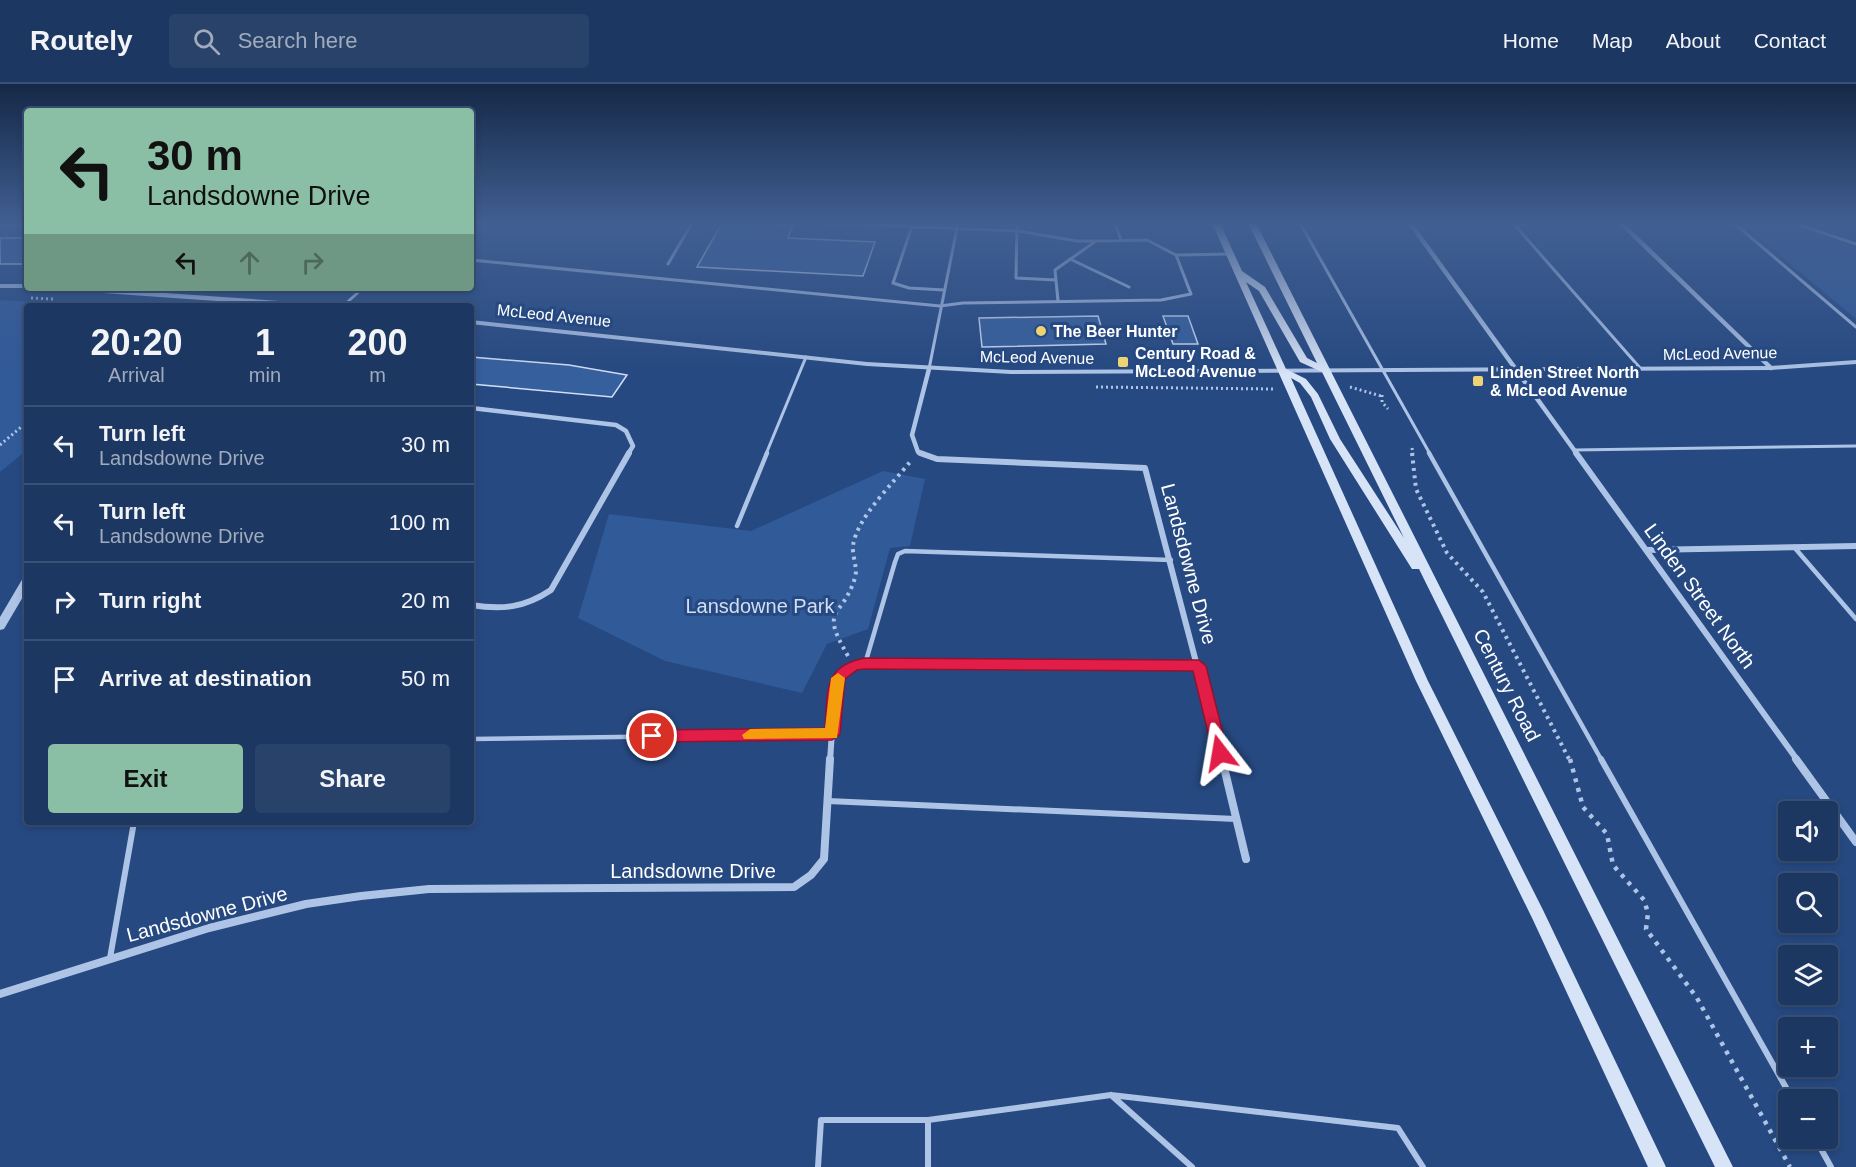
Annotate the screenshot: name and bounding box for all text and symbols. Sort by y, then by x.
search box [169,14,589,68]
text: Routely [30,25,133,56]
icon: search [190,25,223,58]
text: Search here [238,28,358,53]
text: Home [1503,29,1559,52]
text: Map [1592,29,1633,52]
text: About [1666,29,1721,52]
text: Contact [1754,29,1826,52]
icon: left [48,132,126,210]
text: 30 m [147,132,243,179]
text: Landsdowne Drive [147,181,371,211]
icon: left [170,246,203,279]
icon: ahead [233,246,266,279]
icon: right [296,246,329,279]
street label: McLeod Avenue [496,301,612,330]
text: 20:20 [90,322,182,363]
text: 1 [255,322,275,363]
text: 200 [347,322,408,363]
place label: The Beer Hunter [1053,323,1177,340]
marker: The Beer Hunter [1034,324,1048,338]
street label: McLeod Avenue [1663,344,1777,363]
place label: Century Road & McLeod Avenue [1135,345,1257,380]
street label: McLeod Avenue [980,348,1094,367]
marker: Century Road & McLeod Avenue [1116,355,1130,369]
text: Arrival [108,364,165,386]
text: min [249,364,281,386]
text: m [369,364,386,386]
place label: Linden Street North & McLeod Avenue [1490,364,1639,399]
marker: Linden Street North & McLeod Avenue [1471,374,1485,388]
text: Turn left [99,421,185,446]
icon: left [48,429,81,462]
text: 30 m [401,432,450,457]
text: Landsdowne Drive [99,447,265,469]
street label: Landsdowne Drive [1157,481,1221,647]
text: Turn left [99,499,185,524]
icon: left [48,507,81,540]
text: 100 m [389,510,450,535]
street label: Linden Street North [1640,519,1760,673]
text: Landsdowne Drive [99,525,265,547]
icon: right [48,585,81,618]
text: Turn right [99,588,201,613]
text: 20 m [401,588,450,613]
park label: Lansdowne Park [686,595,835,617]
street label: Century Road [1469,625,1545,745]
icon: arrive [48,663,81,696]
text: Arrive at destination [99,666,312,691]
text: 50 m [401,666,450,691]
pin [626,710,677,761]
icon: arrive [635,719,668,752]
position arrow [1188,721,1252,785]
button: Exit [48,744,243,813]
button: Share [255,744,450,813]
map controls [1778,801,1838,1149]
button: sound [1778,801,1838,861]
street label: Landsdowne Drive [610,860,776,882]
button: search [1778,873,1838,933]
street label: Landsdowne Drive [124,882,290,946]
button: layers [1778,945,1838,1005]
button: + [1778,1017,1838,1077]
button: − [1778,1089,1838,1149]

